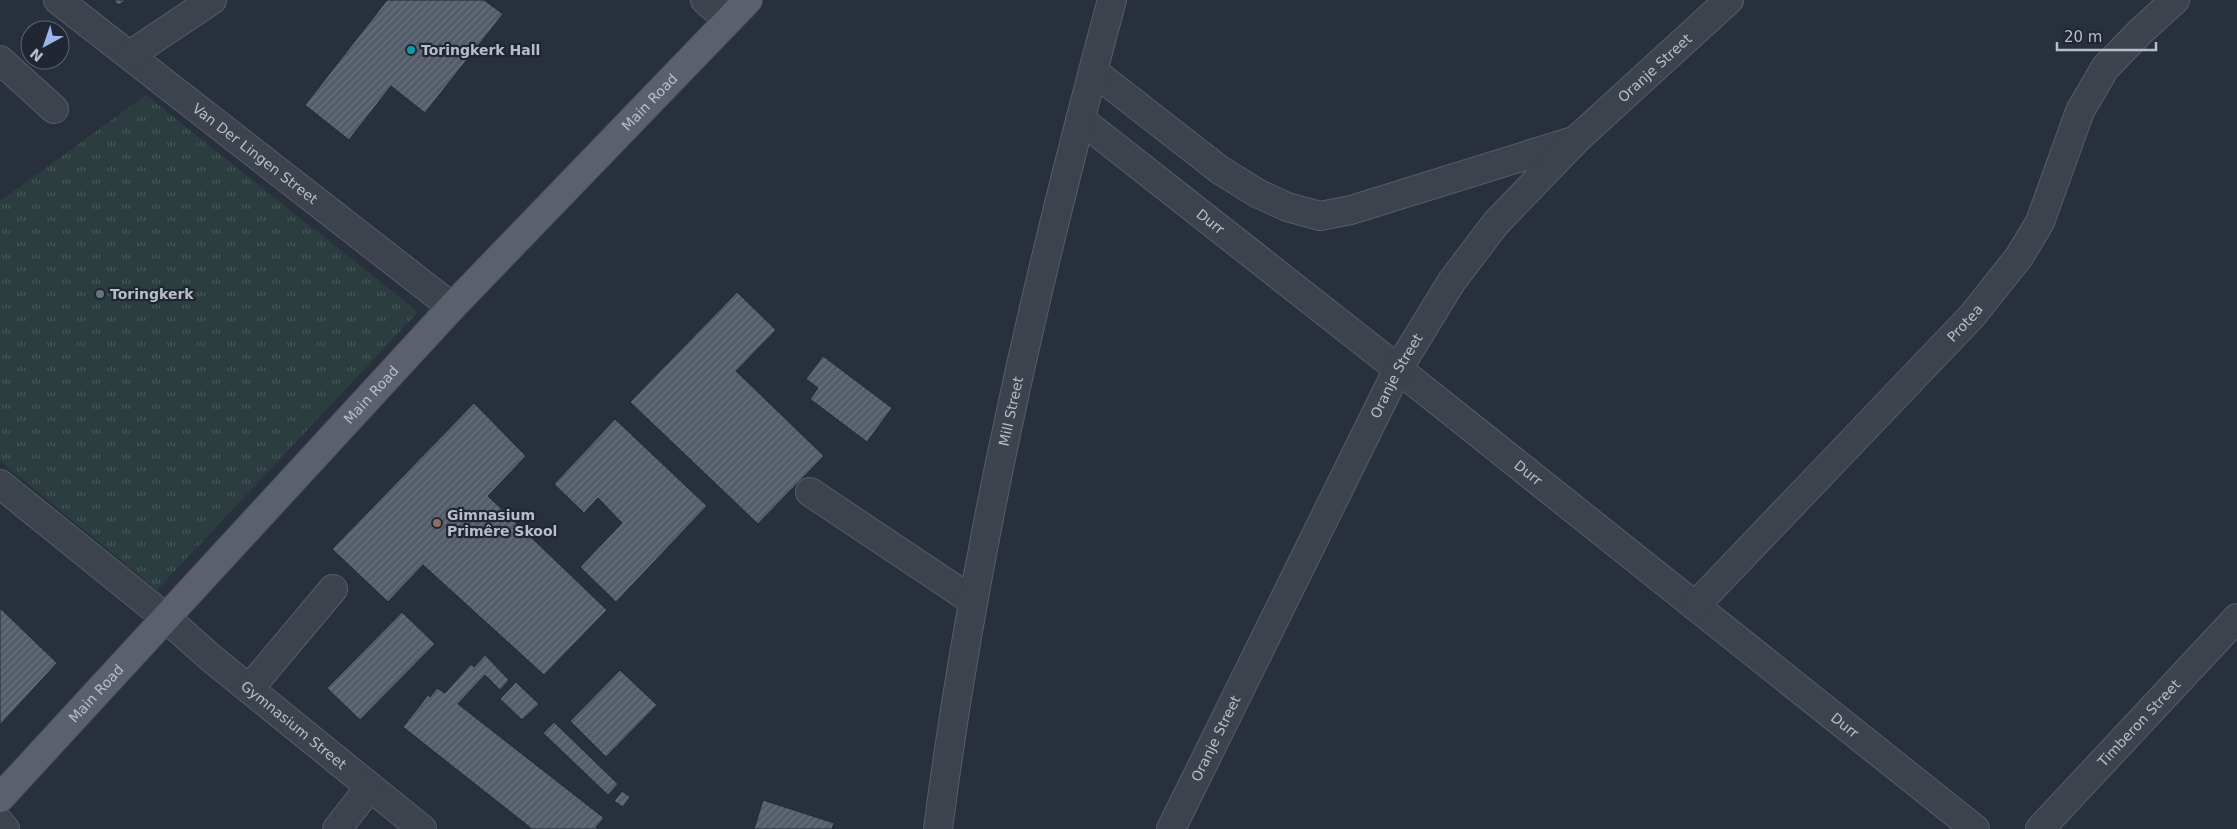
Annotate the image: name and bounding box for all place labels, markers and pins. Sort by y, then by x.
place label: Toringkerk Hall [421,42,540,58]
marker: Toringkerk Hall [405,44,417,56]
place label: Toringkerk [110,286,194,302]
marker: Toringkerk [94,288,106,300]
place label: Gimnasium Primêre Skool [447,507,557,539]
marker: Gimnasium Primêre Skool [431,517,443,529]

